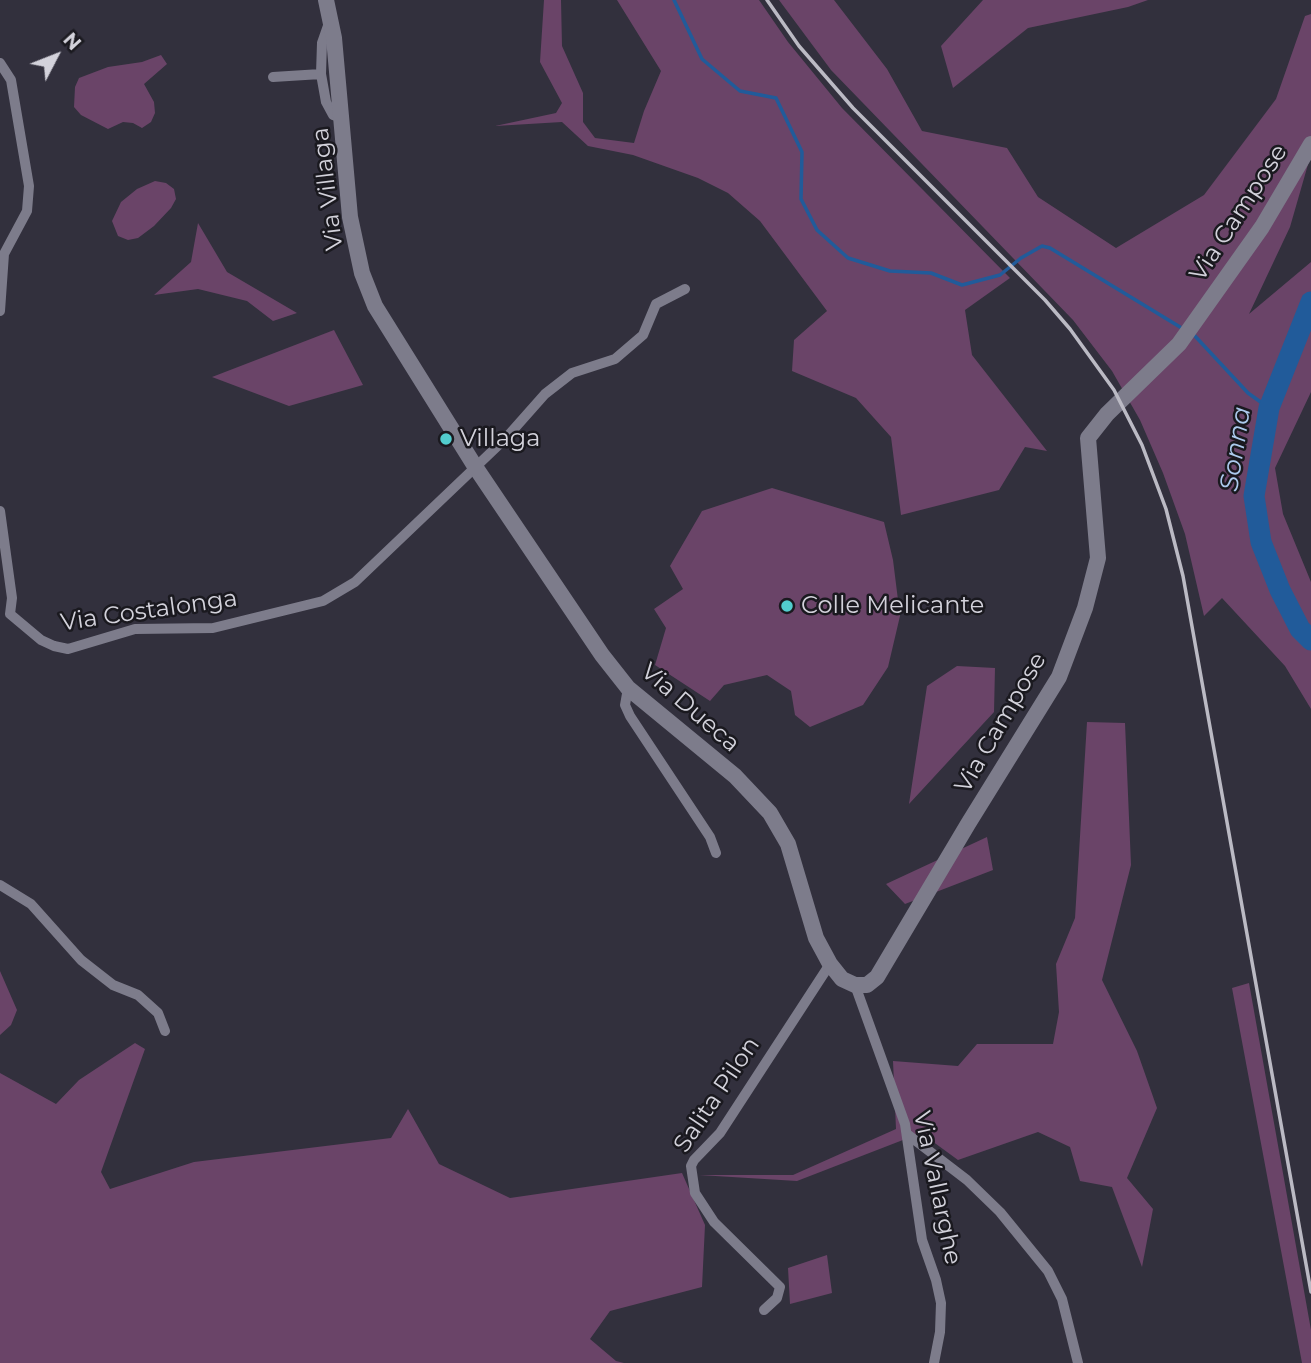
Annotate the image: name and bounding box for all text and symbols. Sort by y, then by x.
north arrow [21,21,91,91]
text: N [58,28,86,55]
street label: Via Villaga [306,126,350,252]
street label: Via Campose [1184,139,1294,287]
water label: Sonna [1214,405,1258,493]
place label: Villaga [460,425,540,453]
marker: Villaga [438,431,454,447]
street label: Via Costalonga [59,584,239,638]
place label: Colle Melicante [801,592,984,620]
marker: Colle Melicante [779,598,795,614]
street label: Via Campose [949,648,1053,798]
street label: Via Dueca [635,657,745,759]
street label: Salita Pilon [668,1032,766,1158]
street label: Via Vallarghe [907,1109,967,1267]

